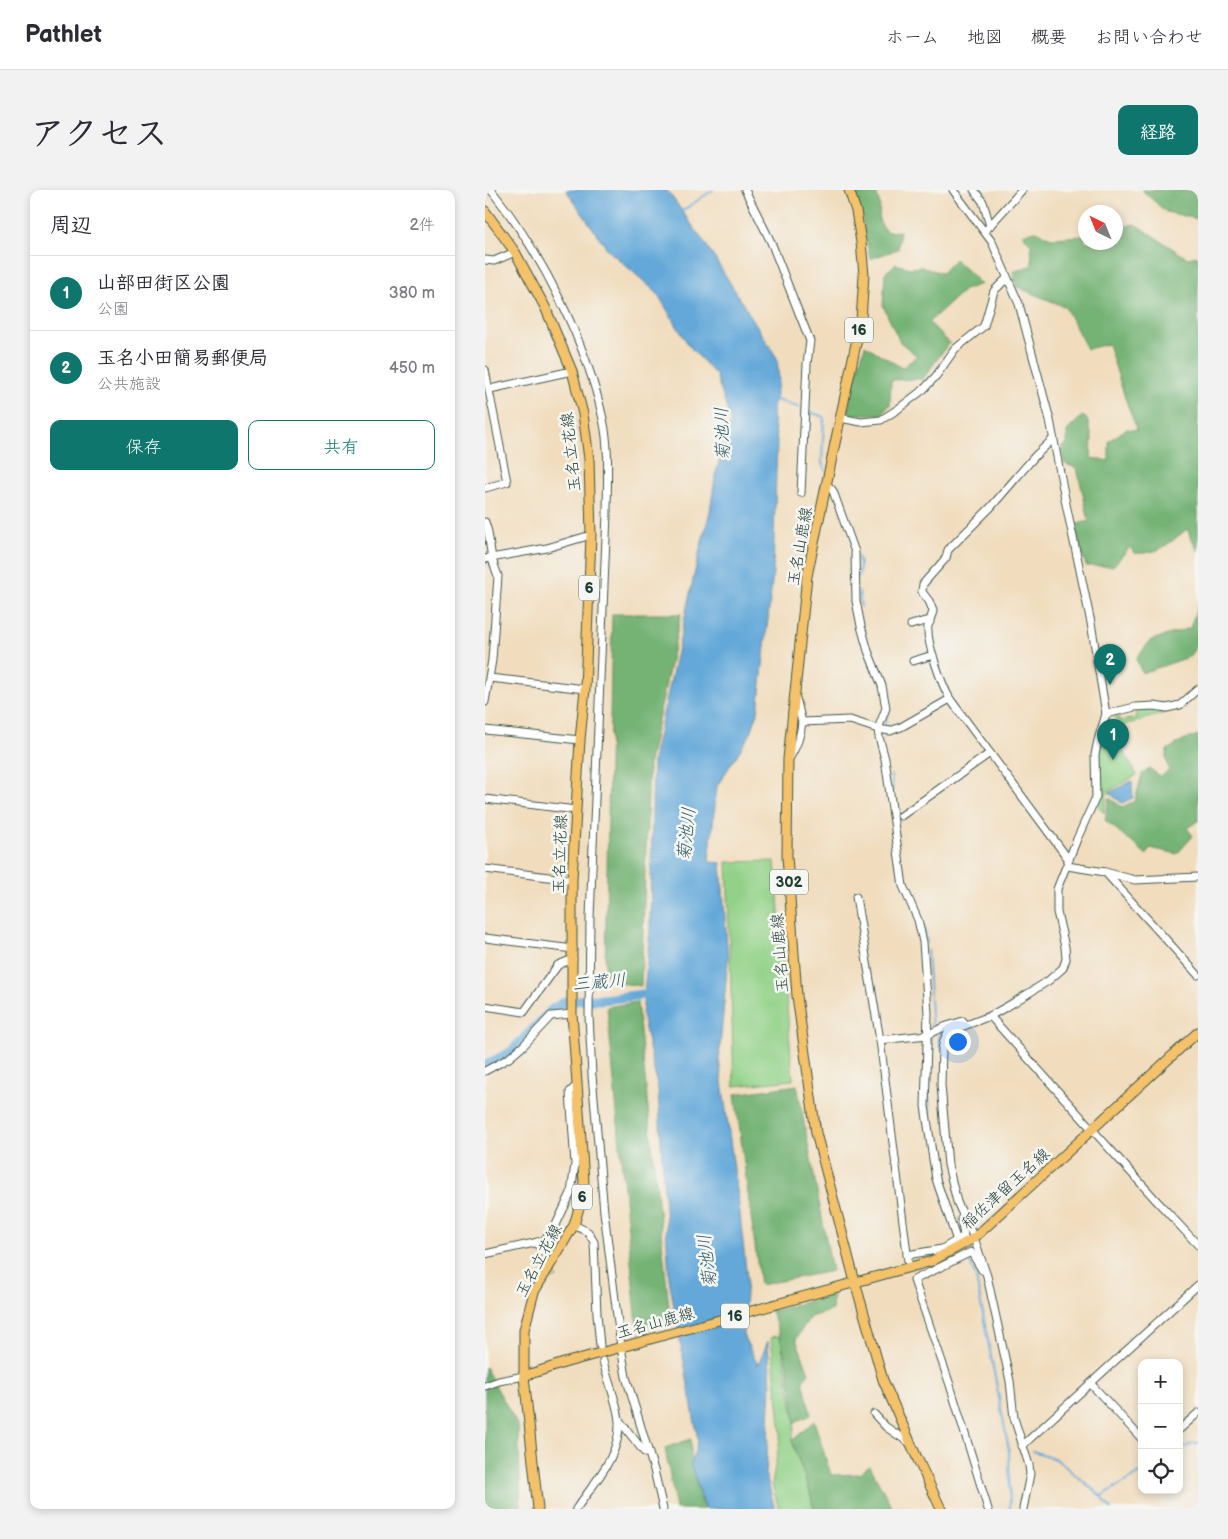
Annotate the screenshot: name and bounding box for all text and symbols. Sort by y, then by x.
text: Pathlet [25,20,102,49]
text: ホーム [886,27,939,48]
text: 地図 [967,27,1003,48]
text: 概要 [1031,27,1067,48]
text: お問い合わせ [1095,27,1203,48]
button: 経路 [1118,105,1198,155]
text: アクセス [30,113,168,156]
north arrow [1078,205,1123,250]
text: 周辺 [50,213,92,238]
text: 2件 [410,216,435,235]
text: 山部田街区公園 [97,272,230,295]
text: 1 [63,284,69,303]
text: 380 m [389,284,435,303]
text: 公園 [97,300,129,319]
road number: 16 [845,318,873,342]
text: 玉名小田簡易郵便局 [97,347,268,370]
text: 2 [61,359,71,378]
text: 450 m [389,359,435,378]
text: 公共施設 [97,375,161,394]
water label: 菊池川 [711,407,734,461]
street label: 玉名立花線 [558,411,585,493]
button: 保存 [50,420,238,470]
button: 共有 [248,420,435,470]
street label: 玉名山鹿線 [784,505,817,587]
road number: 6 [579,576,599,600]
pin: 2 [1094,644,1126,685]
pin: 1 [1097,719,1129,760]
water label: 菊池川 [673,806,700,862]
street label: 玉名立花線 [550,814,571,894]
road number: 302 [770,870,808,894]
street label: 玉名山鹿線 [768,912,793,993]
water label: 三蔵川 [571,970,627,995]
your location [945,1029,971,1055]
street label: 稲佐津留玉名線 [958,1145,1054,1234]
road number: 6 [572,1184,592,1210]
street label: 玉名立花線 [512,1221,566,1300]
water label: 菊池川 [694,1233,721,1289]
street label: 玉名山鹿線 [614,1304,696,1343]
road number: 16 [721,1304,749,1328]
map controls [1138,1359,1183,1494]
button: + [1138,1359,1183,1404]
button: − [1138,1404,1183,1449]
button: locate [1138,1449,1183,1494]

